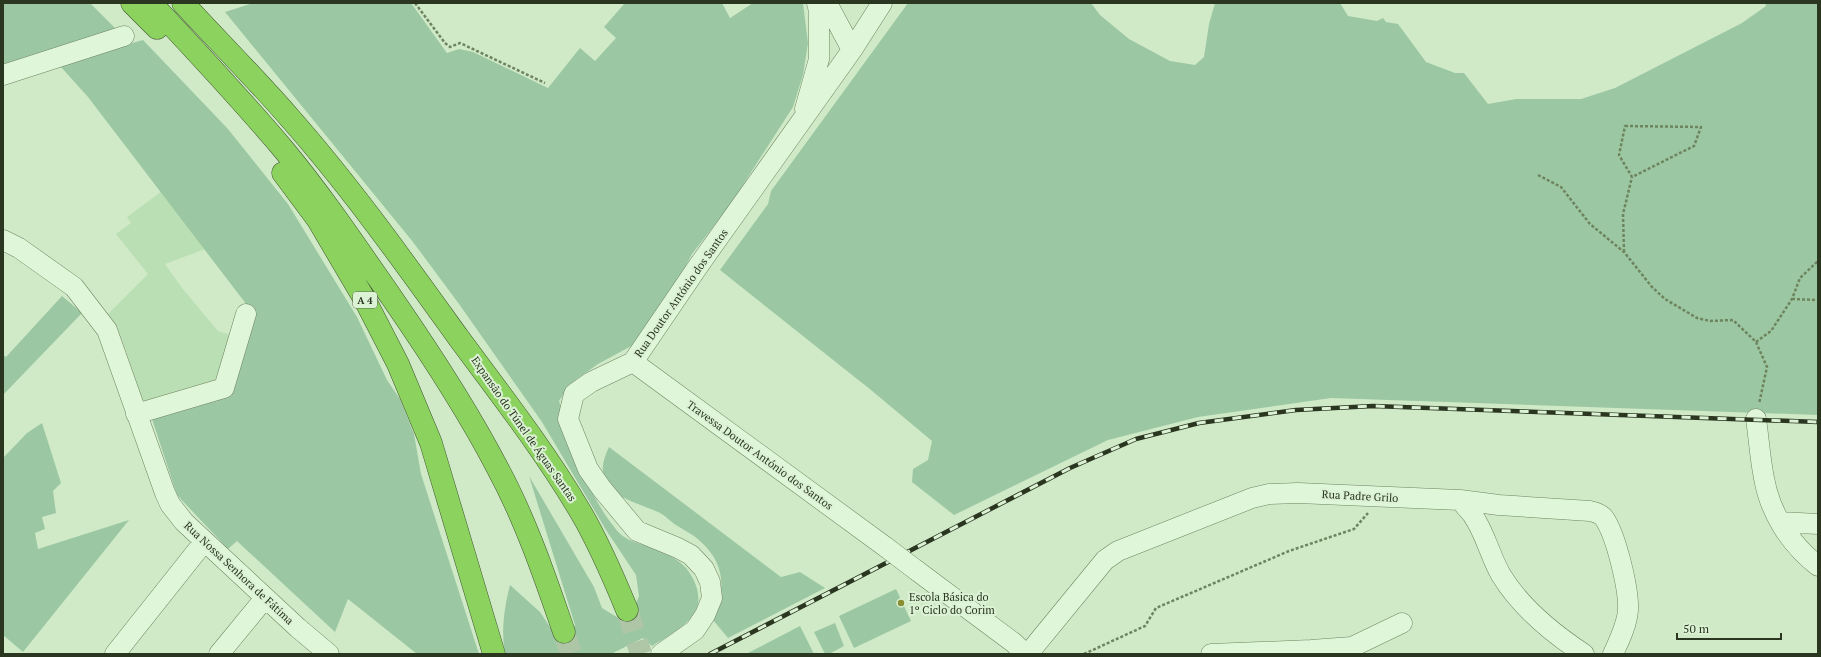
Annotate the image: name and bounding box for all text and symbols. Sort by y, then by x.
street label: Rua Doutor António dos Santos [631,226,731,360]
road number: A 4 [353,292,377,308]
street label: Expansão do Túnel de Águas Santas [468,354,580,504]
street label: Travessa Doutor António dos Santos [684,397,836,513]
street label: Rua Padre Grilo [1321,487,1399,505]
street label: Rua Nossa Senhora de Fátima [181,519,297,628]
place label: Escola Básica do 1º Ciclo do Corim [909,590,995,617]
marker: Escola Básica do 1º Ciclo do Corim [896,598,906,608]
scale bar [1677,615,1781,641]
text: 50 m [1683,621,1710,636]

